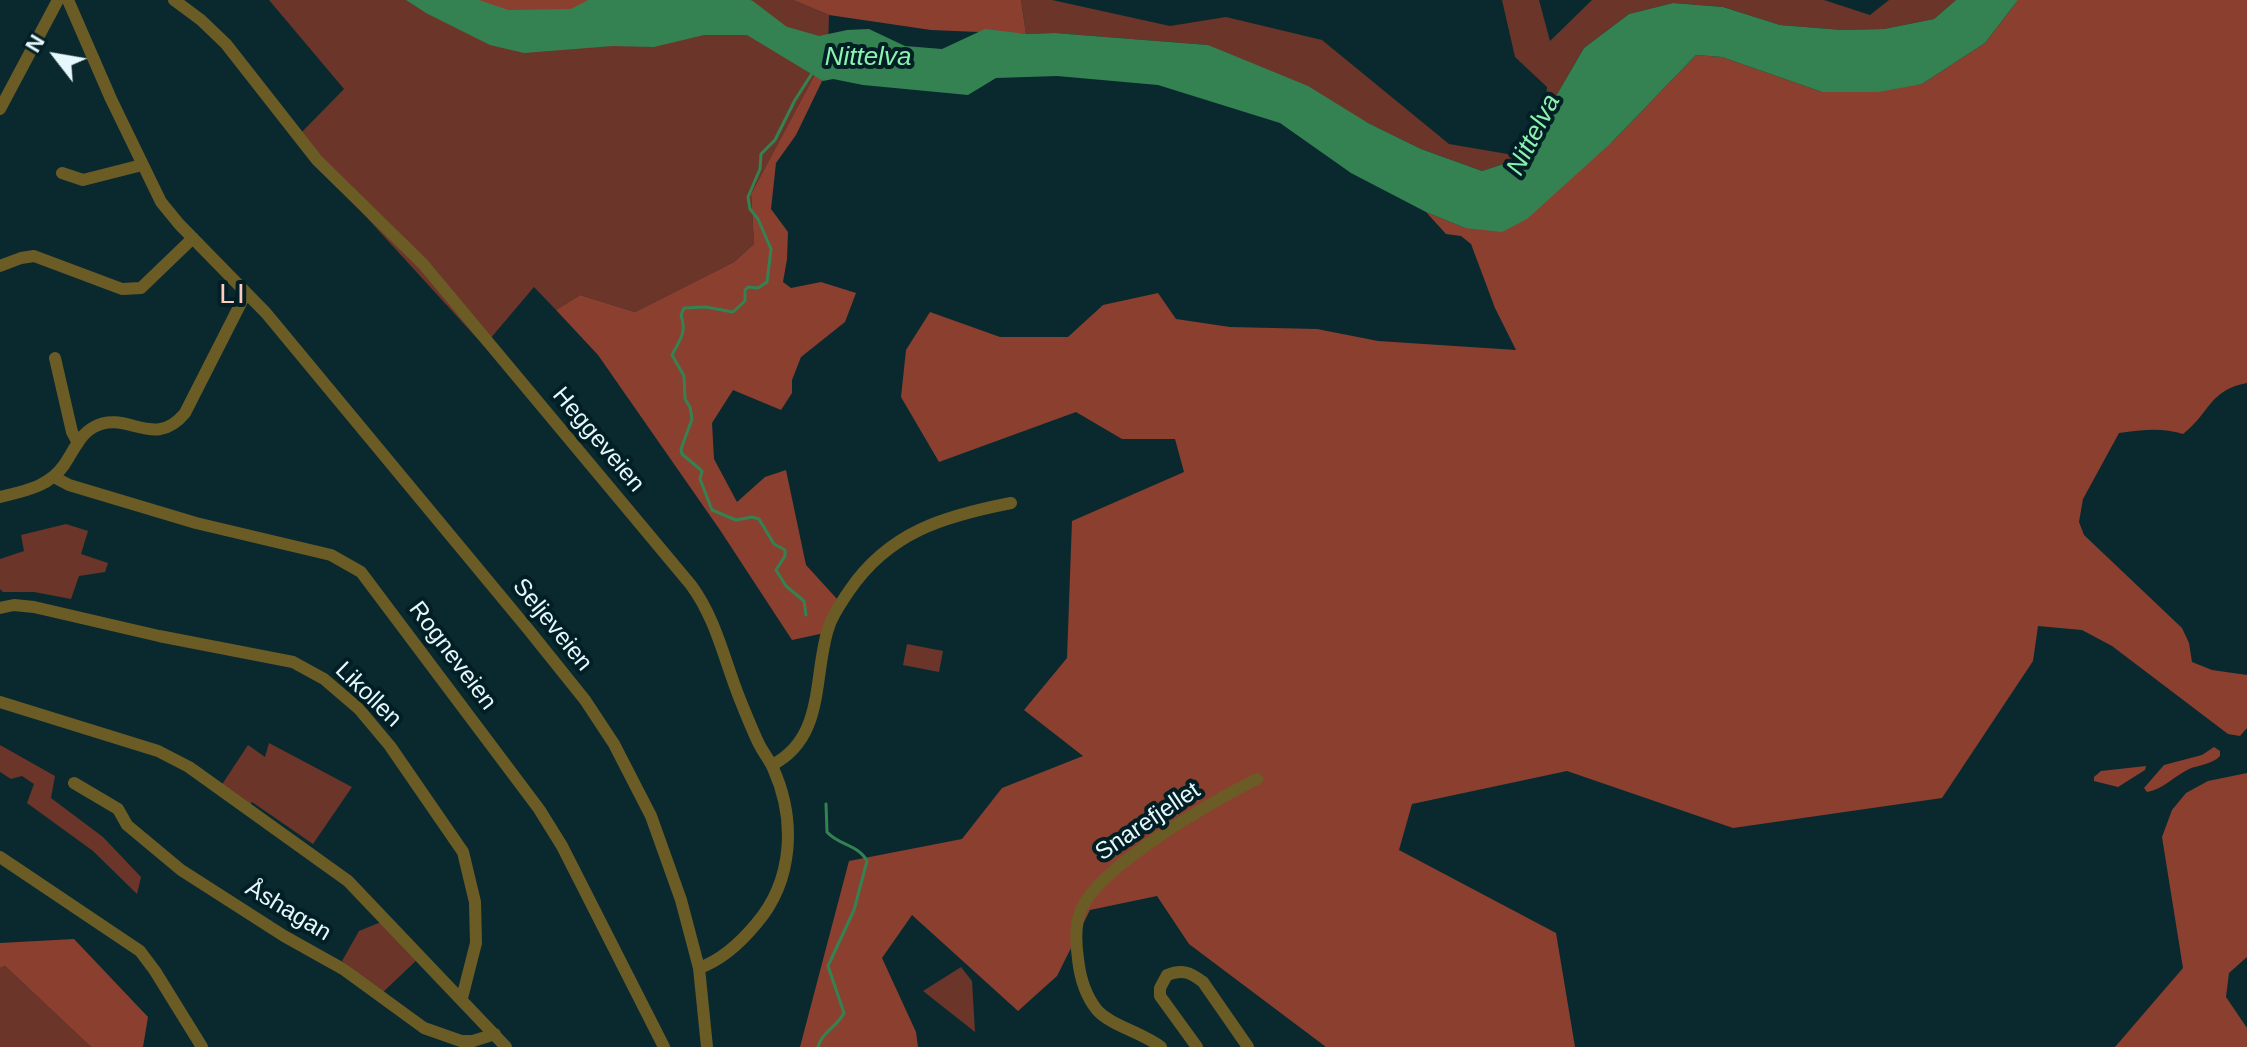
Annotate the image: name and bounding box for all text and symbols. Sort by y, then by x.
north arrow [16,16,96,96]
text: N [20,30,50,57]
water label: Nittelva [825,42,911,74]
water label: Nittelva [1500,89,1568,181]
district label: LI [219,278,247,312]
street label: Heggeveien [546,382,650,498]
street label: Seljeveien [506,573,598,677]
street label: Rogneveien [402,596,502,716]
street label: Likollen [329,656,407,734]
street label: Snarefjellet [1090,776,1206,868]
street label: Åshagan [240,874,336,948]

